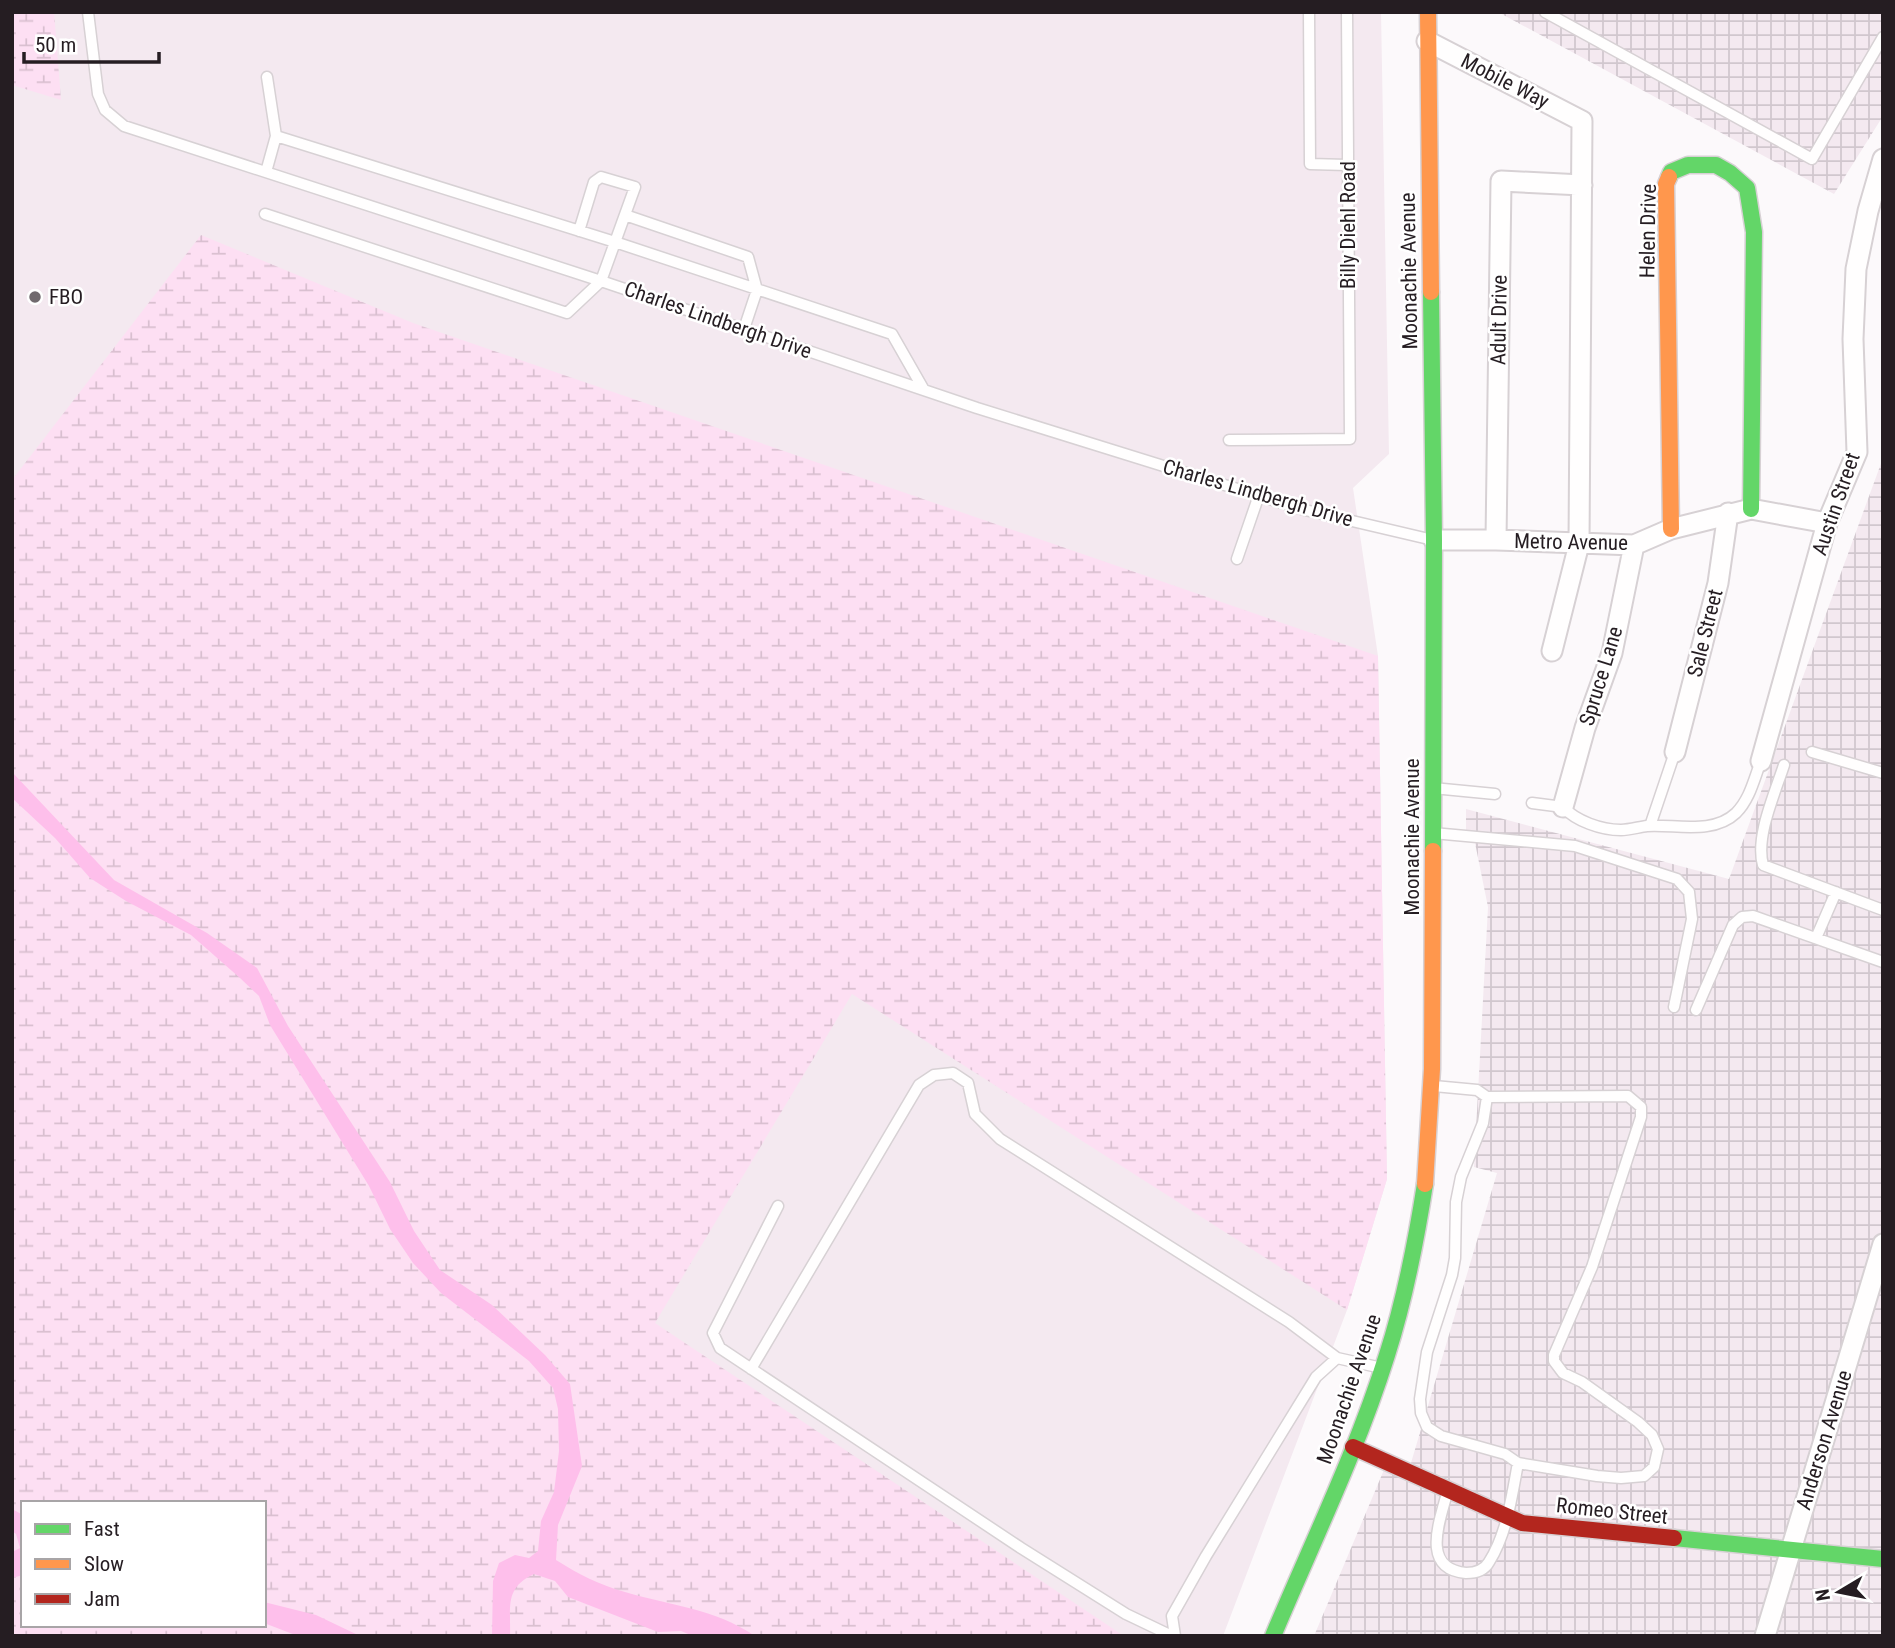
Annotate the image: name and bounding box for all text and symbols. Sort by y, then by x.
scale bar [24,21,159,65]
text: 50 m [35,33,76,57]
street label: Mobile Way [1457,49,1553,113]
street label: Billy Diehl Road [1336,161,1360,289]
street label: Helen Drive [1635,183,1661,278]
street label: Moonachie Avenue [1396,192,1422,350]
street label: Adult Drive [1486,274,1512,365]
street label: Charles Lindbergh Drive [621,277,815,363]
place label: FBO [49,285,83,309]
marker: FBO [27,289,43,305]
street label: Austin Street [1807,450,1865,558]
street label: Charles Lindbergh Drive [1160,454,1356,532]
street label: Metro Avenue [1514,529,1628,555]
street label: Sale Street [1683,587,1727,679]
street label: Spruce Lane [1575,623,1627,728]
street label: Moonachie Avenue [1400,758,1424,915]
street label: Moonachie Avenue [1312,1311,1386,1467]
street label: Anderson Avenue [1791,1367,1857,1513]
street label: Romeo Street [1555,1493,1669,1529]
legend [21,1501,266,1627]
text: Fast [84,1517,120,1541]
text: Slow [84,1552,124,1576]
north arrow [1804,1557,1874,1627]
text: Jam [84,1587,120,1611]
text: N [1810,1587,1835,1603]

